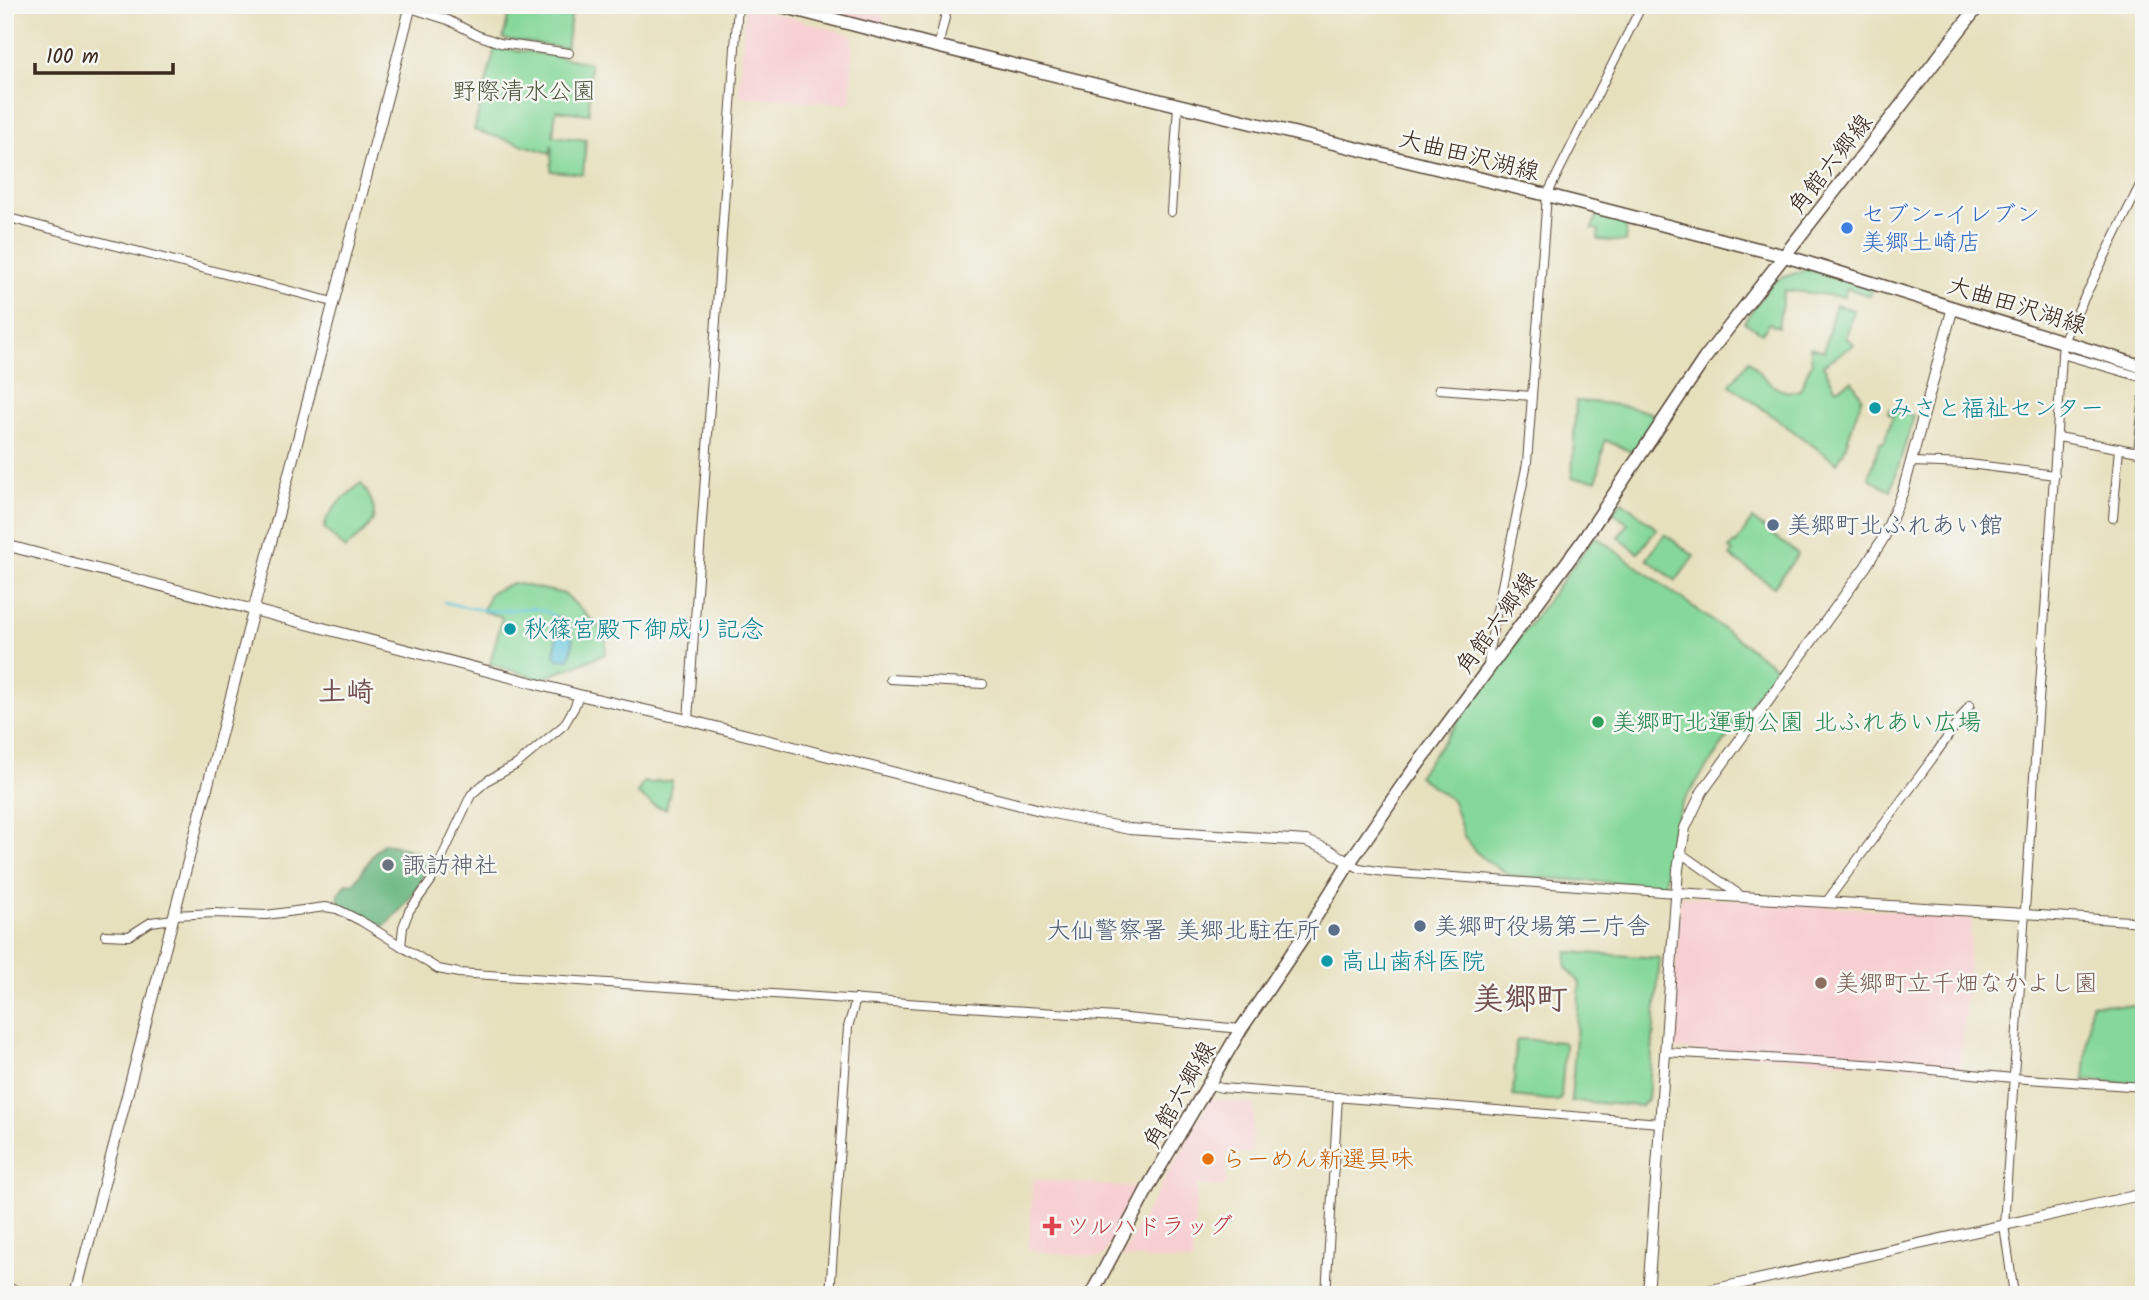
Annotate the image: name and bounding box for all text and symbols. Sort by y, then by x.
scale bar [35,32,173,76]
text: 100 m [46,41,99,74]
park label: 野際清水公園 [452,73,596,112]
street label: 角館六郷線 [1779,106,1883,224]
street label: 大曲田沢湖線 [1394,120,1543,193]
place label: セブン-イレブン 美郷土崎店 [1861,196,2040,263]
marker: セブン-イレブン 美郷土崎店 [1839,220,1855,236]
street label: 大曲田沢湖線 [1942,267,2091,346]
place label: みさと福祉センター [1889,390,2104,429]
marker: みさと福祉センター [1867,400,1883,416]
place label: 美郷町北ふれあい館 [1787,507,2003,546]
marker: 美郷町北ふれあい館 [1765,517,1781,533]
street label: 角館六郷線 [1446,564,1548,684]
place label: 秋篠宮殿下御成り記念 [524,611,764,650]
marker: 秋篠宮殿下御成り記念 [502,621,518,637]
district label: 土崎 [318,671,374,716]
place label: 美郷町北運動公園 北ふれあい広場 [1612,704,1982,743]
marker: 美郷町北運動公園 北ふれあい広場 [1590,714,1606,730]
place label: 諏訪神社 [402,847,498,886]
marker: 諏訪神社 [380,857,396,873]
place label: 美郷町役場第二庁舎 [1434,908,1650,947]
place label: 大仙警察署 美郷北駐在所 [1046,912,1320,951]
marker: 美郷町役場第二庁舎 [1412,918,1428,934]
marker: 大仙警察署 美郷北駐在所 [1326,922,1342,938]
place label: 高山歯科医院 [1341,943,1485,982]
marker: 高山歯科医院 [1319,953,1335,969]
place label: 美郷町立千畑なかよし園 [1835,965,2098,1004]
district label: 美郷町 [1472,975,1568,1026]
marker: 美郷町立千畑なかよし園 [1813,975,1829,991]
street label: 角館六郷線 [1133,1034,1227,1157]
place label: らーめん新選具味 [1222,1141,1414,1180]
marker: らーめん新選具味 [1200,1151,1216,1167]
place label: ツルハドラッグ [1066,1208,1233,1247]
marker: ツルハドラッグ [1044,1218,1060,1234]

